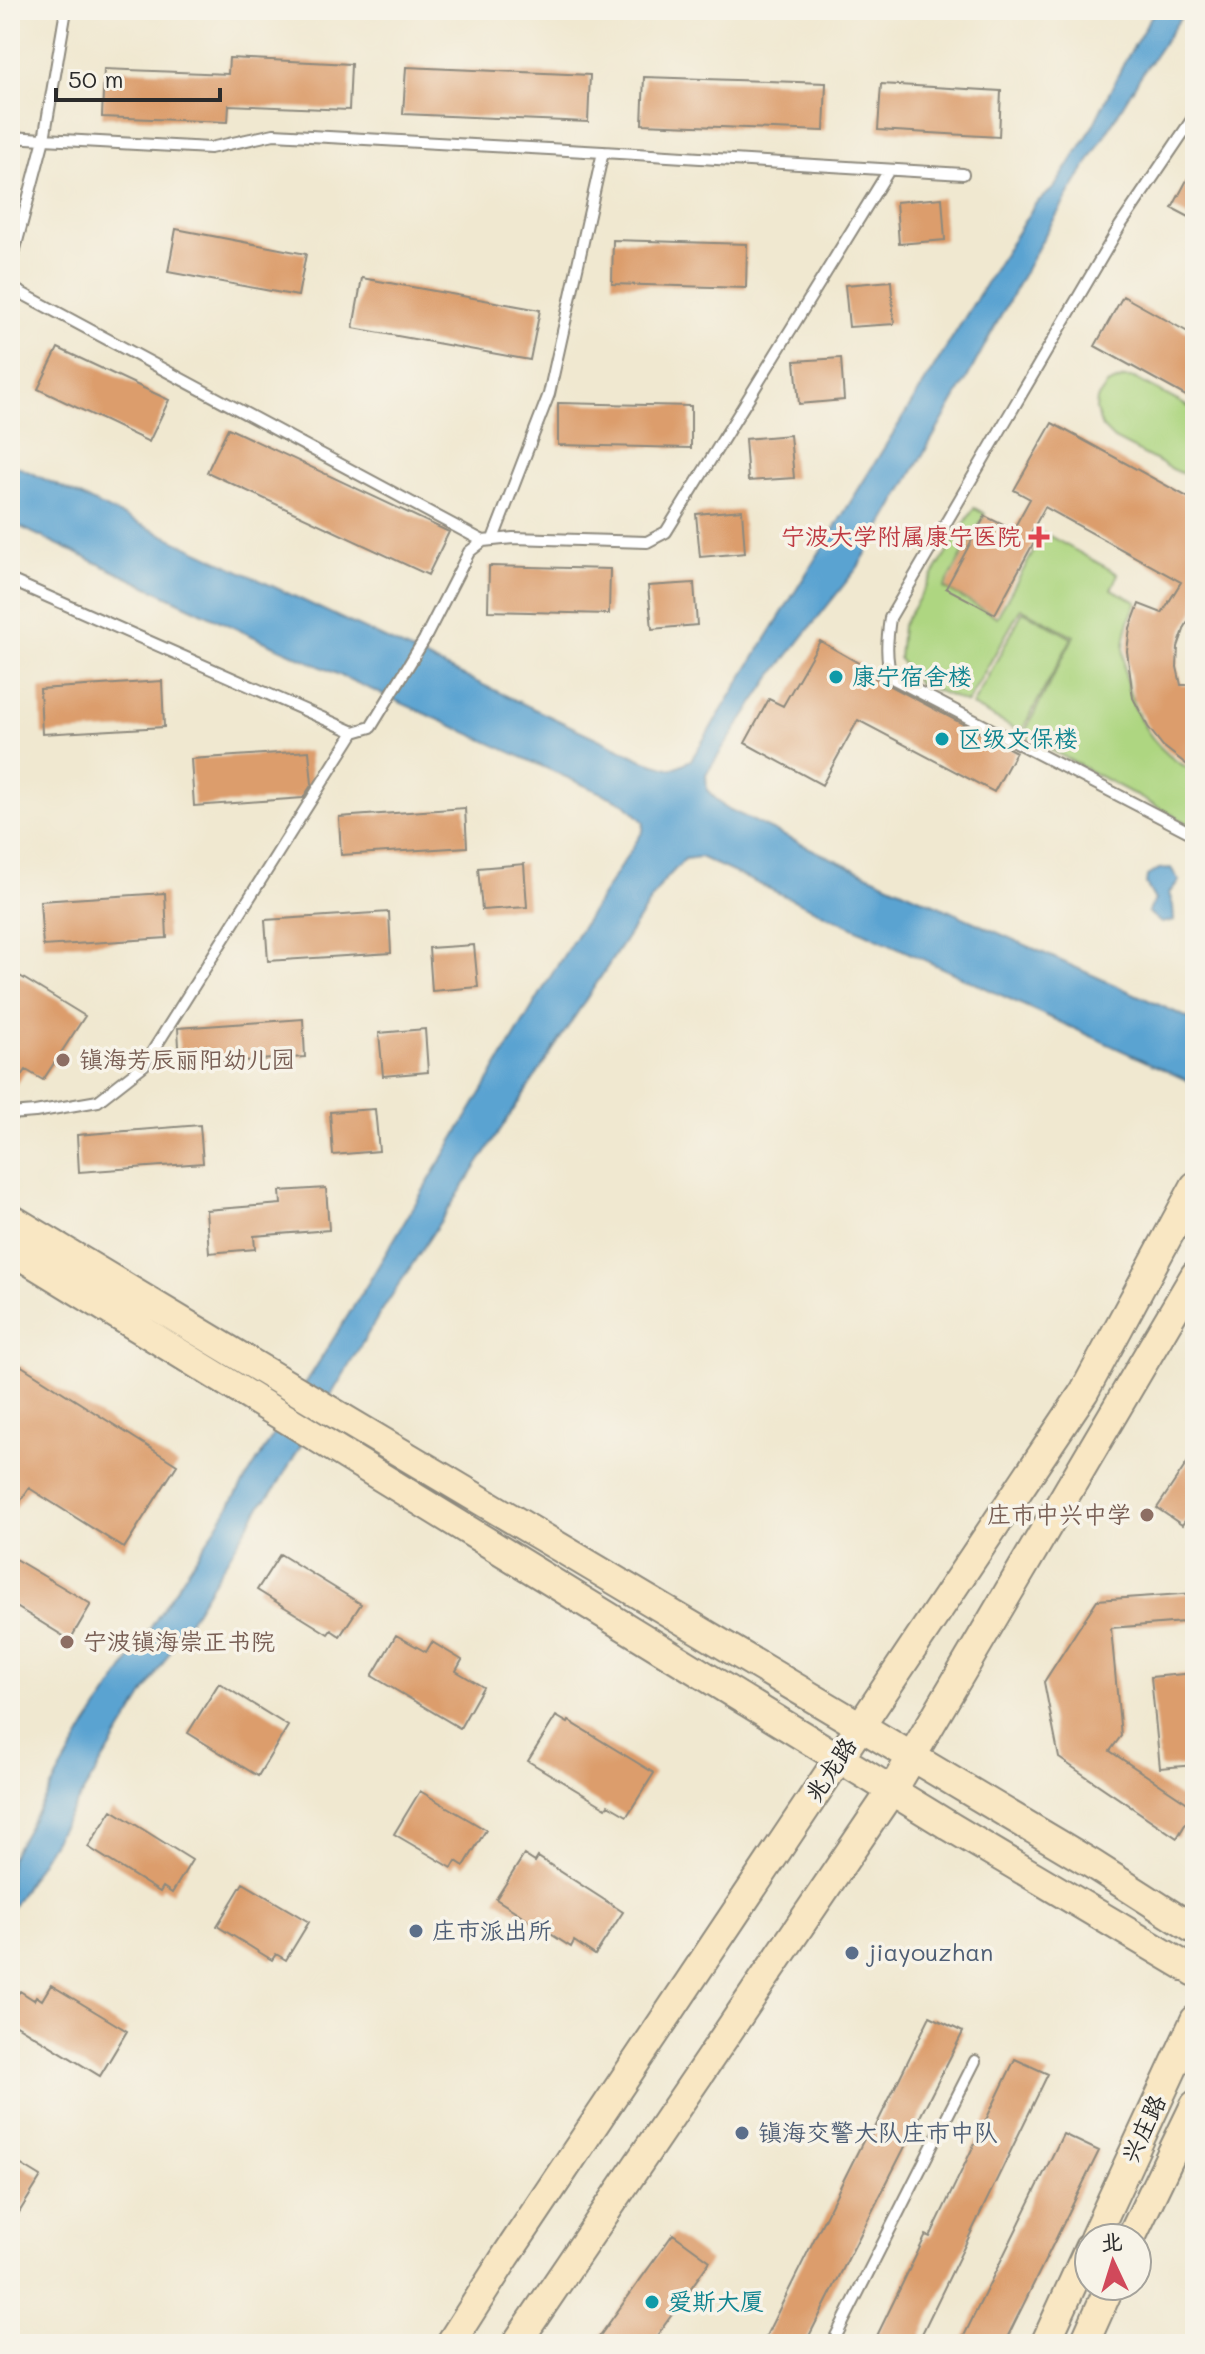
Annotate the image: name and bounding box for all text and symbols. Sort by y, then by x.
scale bar [56,52,220,102]
text: 50 m [68,63,124,94]
place label: 宁波大学附属康宁医院 [781,520,1021,551]
marker: 宁波大学附属康宁医院 [1028,526,1050,548]
place label: 康宁宿舍楼 [852,660,972,691]
marker: 康宁宿舍楼 [827,668,845,686]
place label: 区级文保楼 [958,722,1078,753]
marker: 区级文保楼 [933,730,951,748]
place label: 镇海芳辰丽阳幼儿园 [79,1043,295,1074]
marker: 镇海芳辰丽阳幼儿园 [54,1051,72,1069]
place label: 庄市中兴中学 [987,1498,1131,1529]
marker: 庄市中兴中学 [1138,1506,1156,1524]
place label: 宁波镇海崇正书院 [83,1625,275,1656]
marker: 宁波镇海崇正书院 [58,1633,76,1651]
street label: 兆龙路 [797,1731,863,1808]
place label: 庄市派出所 [432,1914,552,1945]
marker: 庄市派出所 [407,1922,425,1940]
place label: jiayouzhan [866,1936,993,1967]
marker: jiayouzhan [843,1944,861,1962]
street label: 兴庄路 [1113,2089,1172,2168]
place label: 镇海交警大队庄市中队 [758,2116,998,2147]
marker: 镇海交警大队庄市中队 [733,2124,751,2142]
north arrow [1073,2222,1153,2302]
text: 北 [1100,2226,1124,2257]
place label: 爱斯大厦 [668,2285,764,2316]
marker: 爱斯大厦 [643,2293,661,2311]

